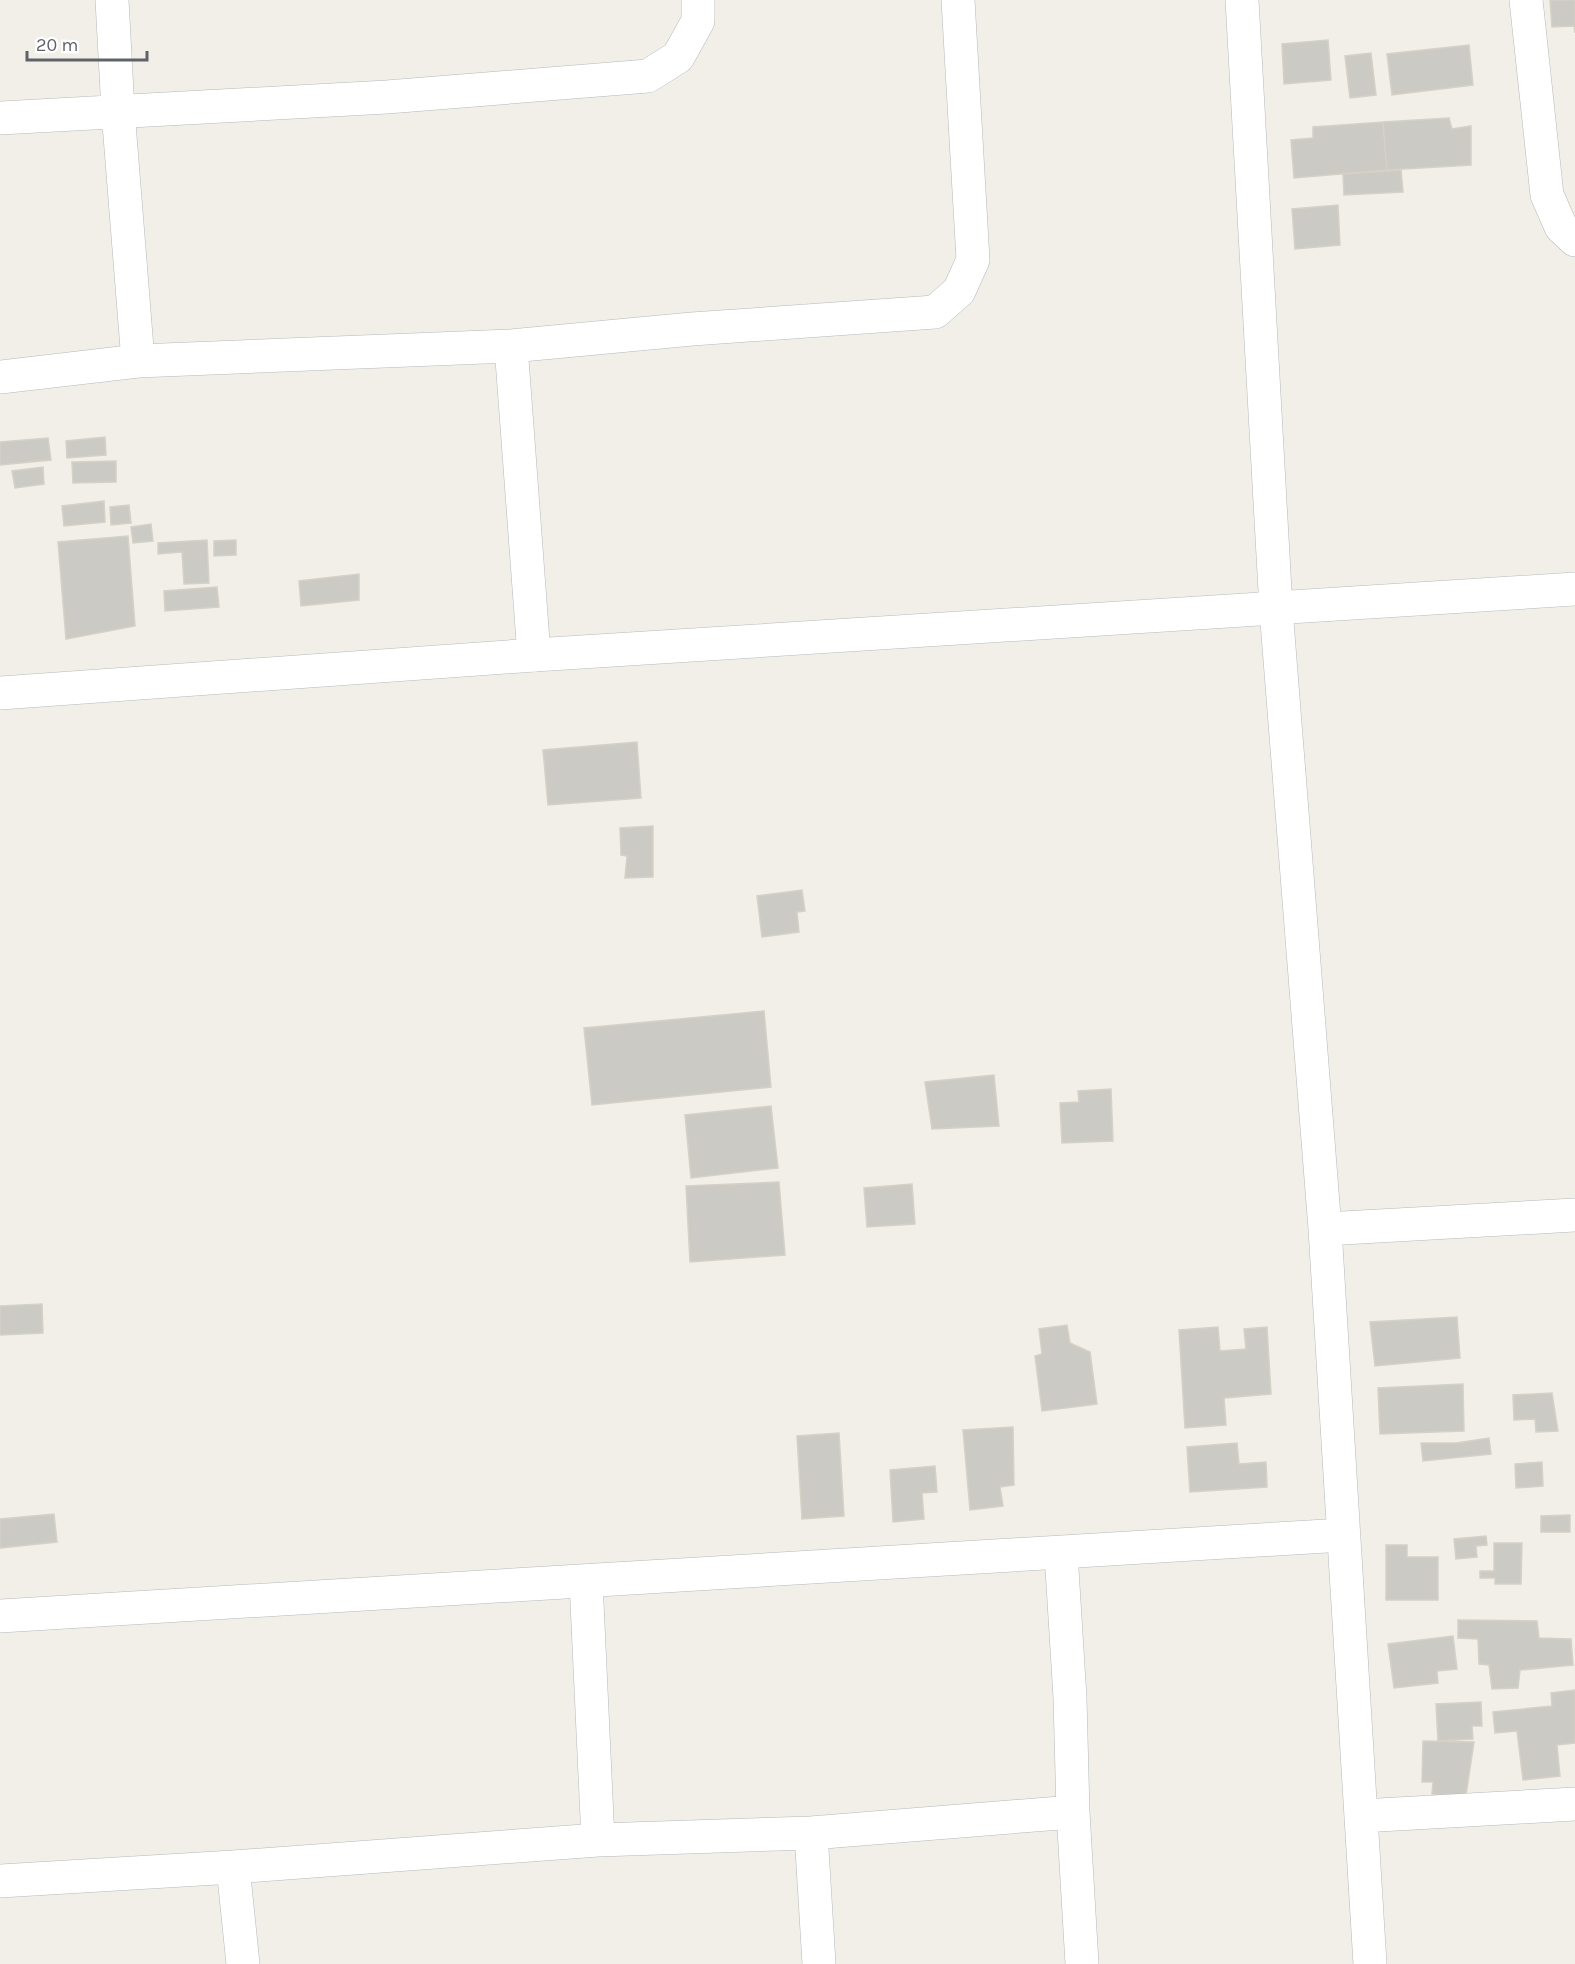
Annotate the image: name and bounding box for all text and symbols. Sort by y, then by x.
scale bar [27,24,147,62]
text: 20 m [36,34,78,56]

